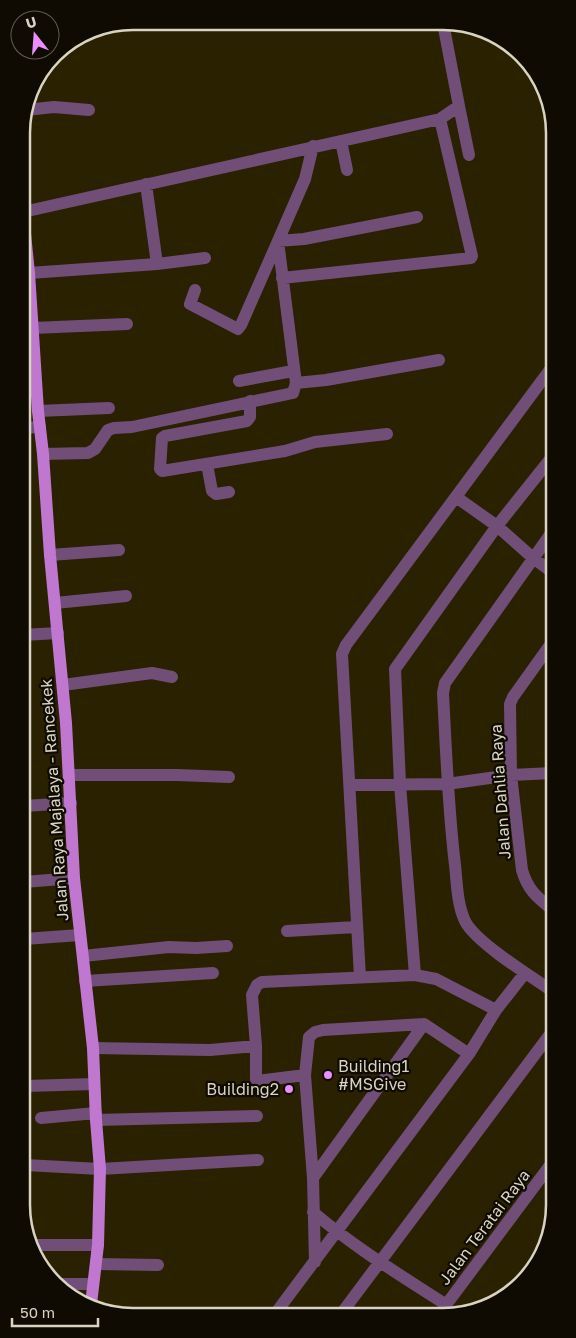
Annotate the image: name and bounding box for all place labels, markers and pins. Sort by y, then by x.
place label: Building1 #MSGive [338,1056,409,1094]
marker: Building1 #MSGive [322,1069,334,1081]
place label: Building2 [206,1079,279,1099]
marker: Building2 [283,1083,295,1095]

